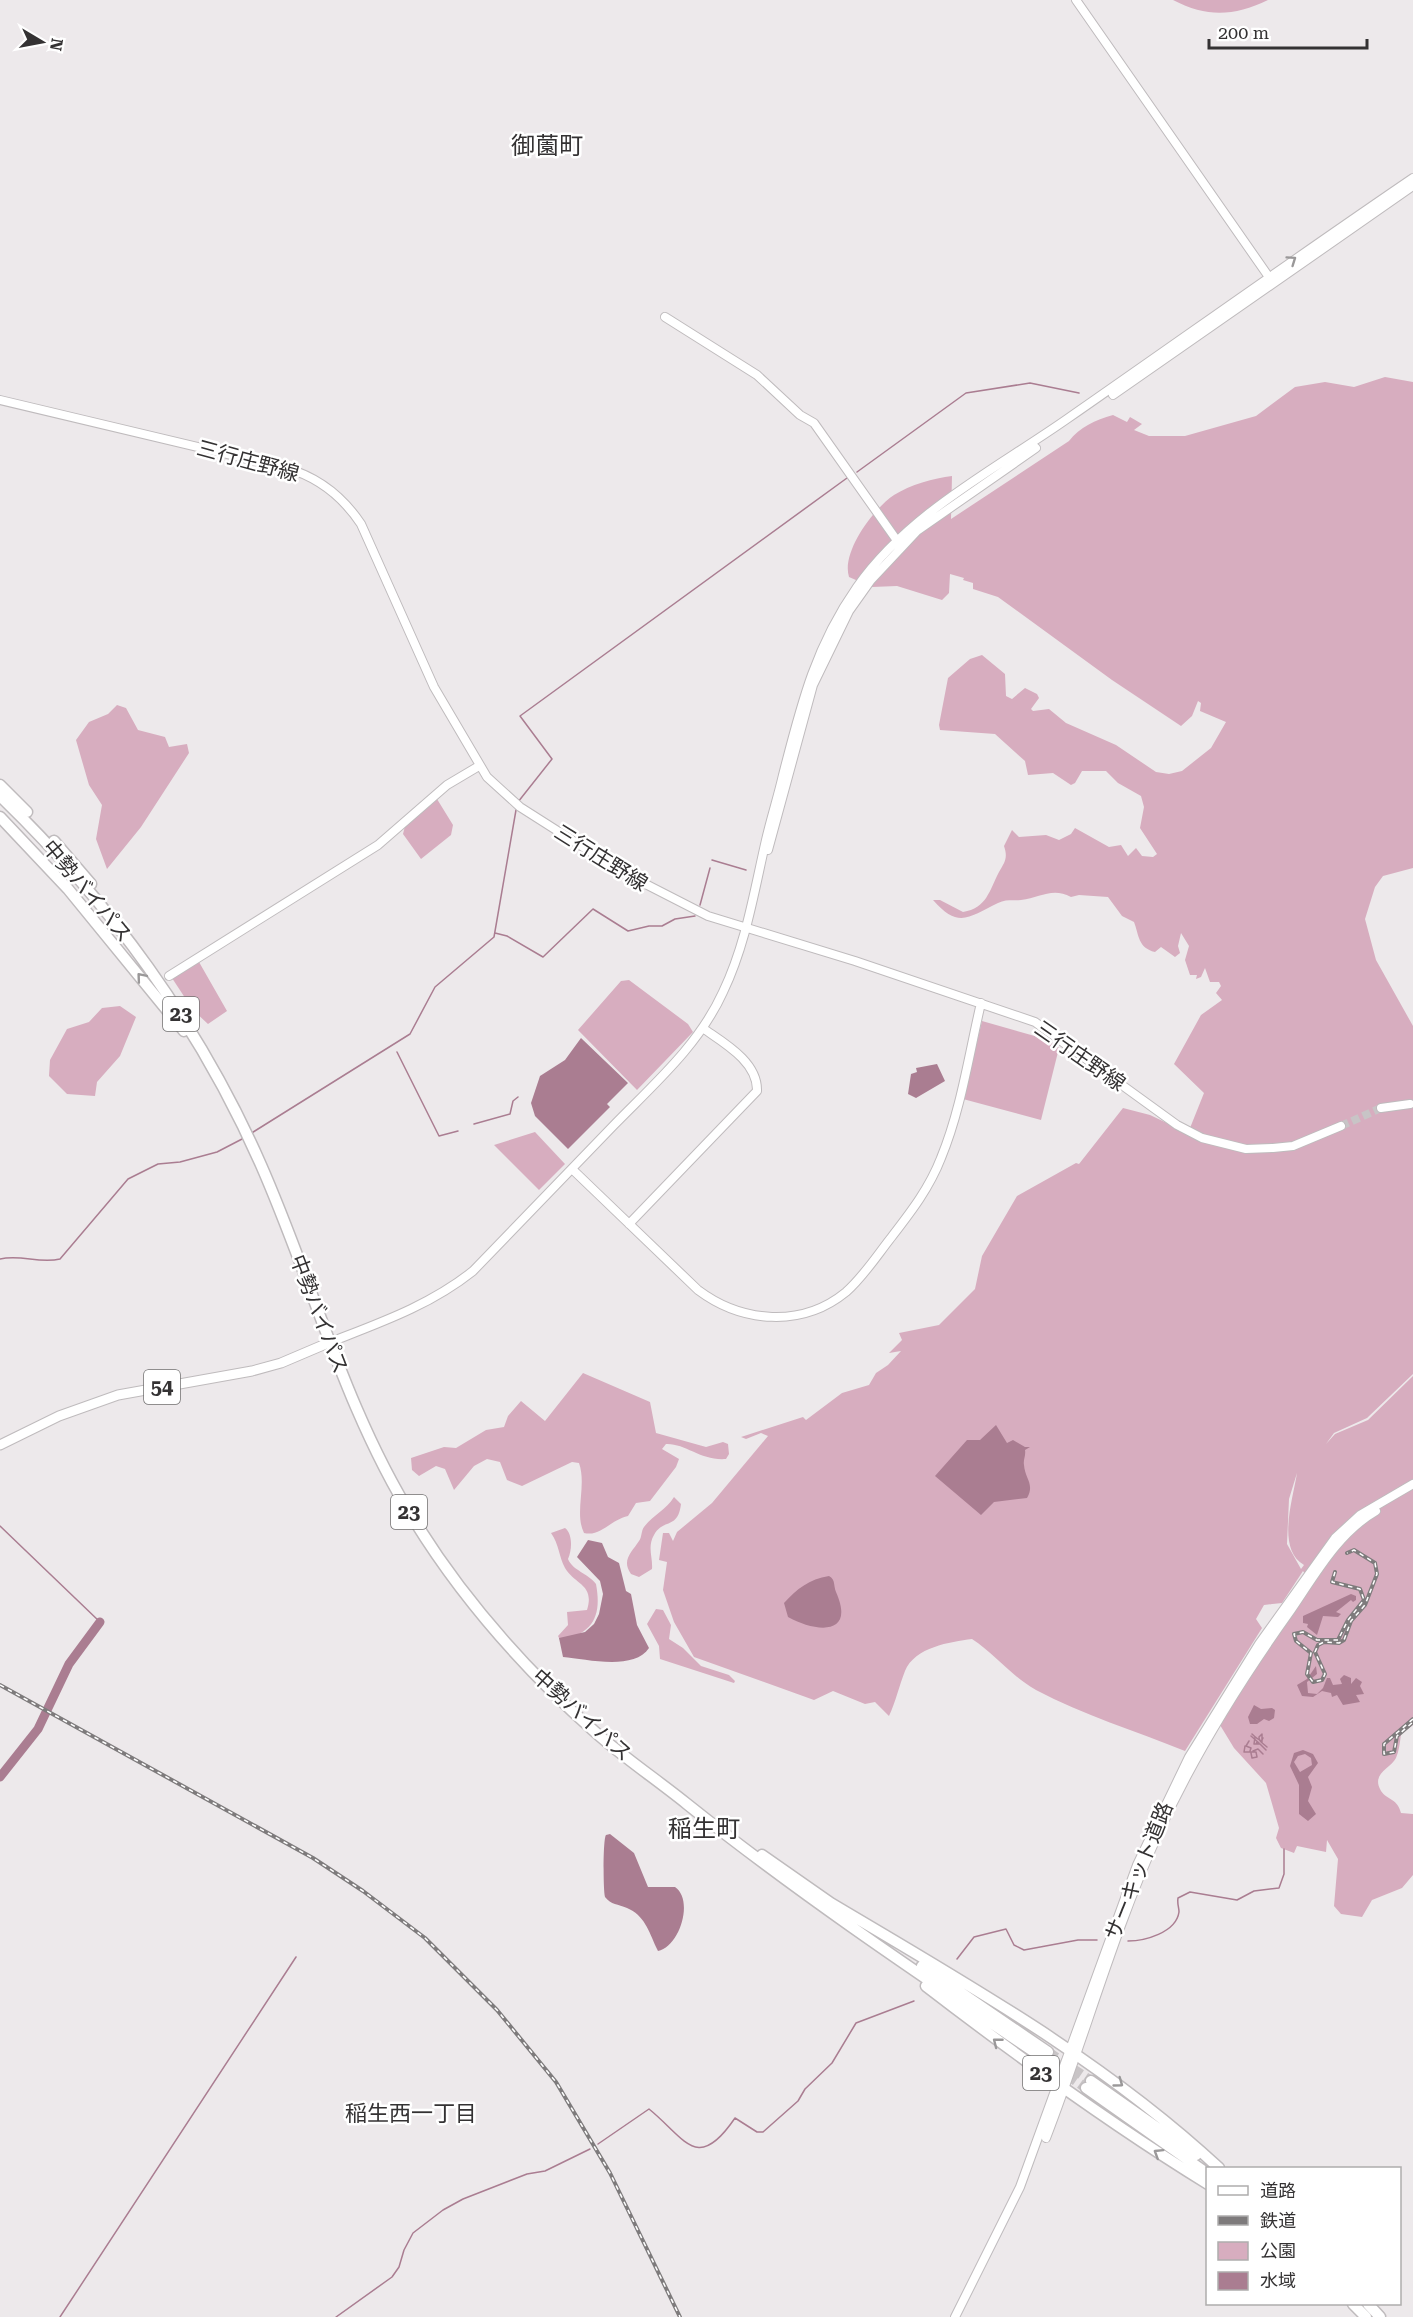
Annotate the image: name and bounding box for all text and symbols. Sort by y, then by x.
north arrow [12,12,72,72]
scale bar [1209,12,1366,50]
text: 200 m [1218,22,1269,43]
text: N [46,37,67,52]
district label: 御薗町 [511,132,583,160]
one-way arrow [1285,256,1296,267]
street label: 三行庄野線 [194,436,302,486]
street label: 三行庄野線 [550,820,652,896]
street label: 中勢バイパス [37,835,137,947]
one-way arrow [138,973,149,984]
road number: 23 [163,997,199,1031]
street label: 三行庄野線 [1030,1016,1130,1096]
street label: 中勢バイパス [285,1251,353,1377]
road number: 54 [144,1370,180,1404]
road number: 23 [391,1495,427,1529]
street label: 中勢バイパス [527,1664,637,1766]
street label: サーキット道路 [1100,1798,1178,1944]
district label: 稲生町 [668,1815,740,1843]
one-way arrow [993,2038,1004,2049]
road number: 23 [1023,2056,1059,2090]
one-way arrow [1112,2076,1123,2087]
district label: 稲生西一丁目 [345,2101,477,2126]
one-way arrow [1154,2148,1164,2160]
legend [1206,2167,1401,2305]
text: 道路 [1260,2180,1296,2201]
text: 鉄道 [1260,2210,1296,2231]
text: 公園 [1260,2240,1296,2261]
text: 水域 [1260,2270,1296,2291]

